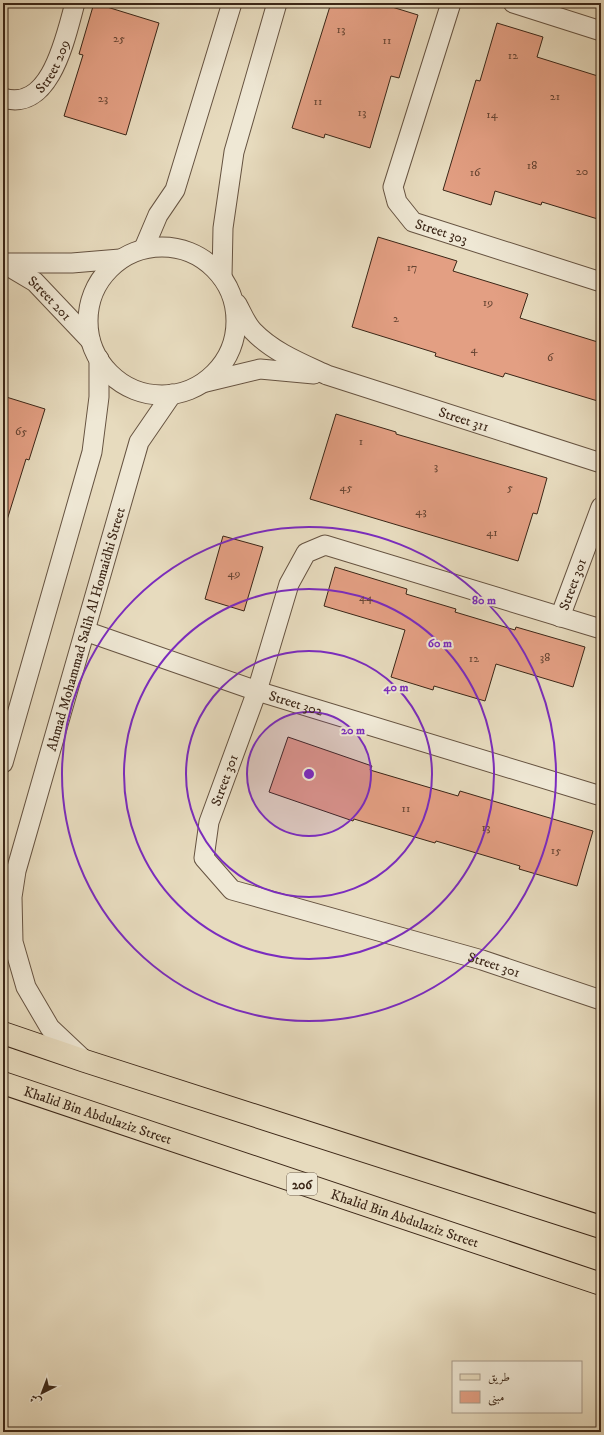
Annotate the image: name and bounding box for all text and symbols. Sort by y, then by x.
house number: 13 [337,22,345,37]
house number: 25 [113,31,125,46]
house number: 11 [383,33,391,48]
street label: Street 209 [32,38,74,98]
house number: 12 [508,48,518,63]
house number: 21 [550,89,560,104]
house number: 23 [98,91,108,106]
house number: 11 [314,94,322,109]
house number: 13 [358,105,366,120]
house number: 14 [486,107,499,122]
house number: 18 [527,158,537,173]
house number: 20 [576,164,588,179]
house number: 16 [470,165,481,180]
street label: Street 303 [413,215,470,249]
house number: 17 [407,260,417,275]
street label: Street 201 [25,272,75,325]
house number: 19 [483,295,493,310]
house number: 2 [393,311,399,326]
house number: 4 [471,342,479,357]
house number: 6 [547,350,554,365]
street label: Street 311 [436,403,491,436]
house number: 65 [15,424,27,439]
house number: 1 [359,434,363,449]
house number: 3 [434,459,438,474]
house number: 45 [340,480,352,495]
house number: 5 [507,480,513,495]
house number: 43 [415,504,427,519]
street label: Ahmad Mohammad Salih Al Homaidhi Street [43,505,130,753]
house number: 41 [486,525,498,540]
street label: Street 301 [555,556,591,613]
house number: 49 [228,566,240,581]
house number: 44 [359,590,374,605]
text: 80 m [472,593,496,608]
text: 60 m [428,636,452,651]
house number: 38 [540,650,550,665]
house number: 12 [469,651,479,666]
text: 40 m [383,680,408,695]
street label: Street 302 [266,687,325,721]
text: 20 m [341,723,365,738]
street label: Street 301 [207,752,243,809]
centre of rings [302,767,316,781]
house number: 11 [402,801,410,816]
house number: 13 [482,820,490,835]
house number: 15 [551,843,561,858]
street label: Street 301 [466,948,522,982]
street label: Khalid Bin Abdulaziz Street [21,1083,174,1149]
road number: 206 [287,1173,317,1195]
street label: Khalid Bin Abdulaziz Street [328,1186,481,1252]
legend [452,1361,582,1413]
text: طريق [488,1370,510,1385]
north arrow [22,1373,62,1413]
text: مبنى [488,1390,504,1406]
text: ش [27,1391,45,1409]

